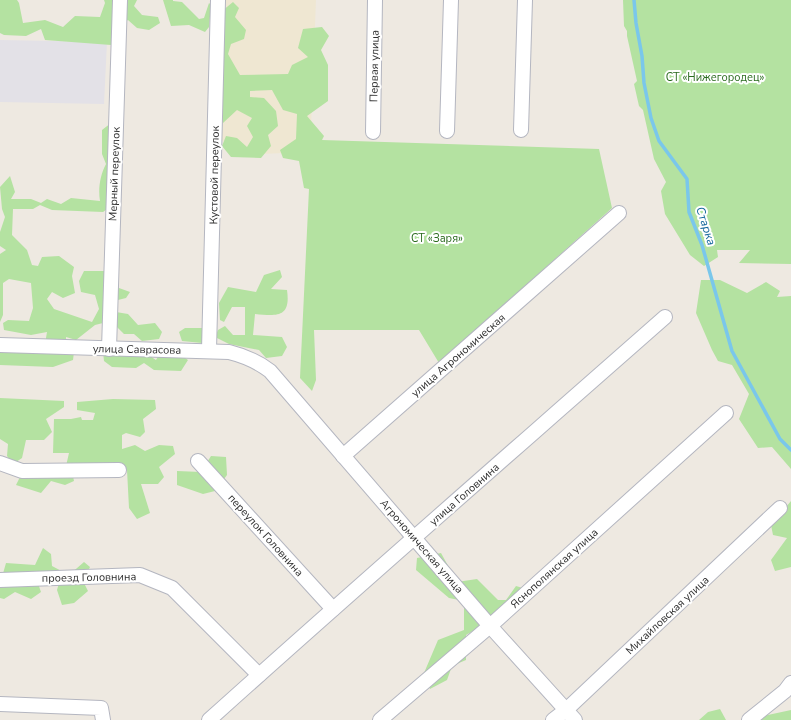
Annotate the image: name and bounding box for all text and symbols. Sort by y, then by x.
street label: Первая улица [366,30,383,102]
park label: СТ «Нижегородец» [666,70,764,85]
street label: Кустовой переулок [206,125,223,225]
street label: Мерный переулок [105,126,124,221]
water label: Старка [692,205,720,247]
park label: СТ «Заря» [411,231,463,246]
street label: улица Агрономическая [408,310,509,400]
street label: улица Саврасова [93,341,181,358]
street label: улица Головнина [426,460,503,529]
street label: переулок Головнина [225,491,307,580]
street label: Агрономическая улица [377,496,467,597]
street label: Яснополянская улица [507,525,601,612]
street label: проезд Головнина [42,569,137,586]
street label: Михайловская улица [622,573,712,658]

